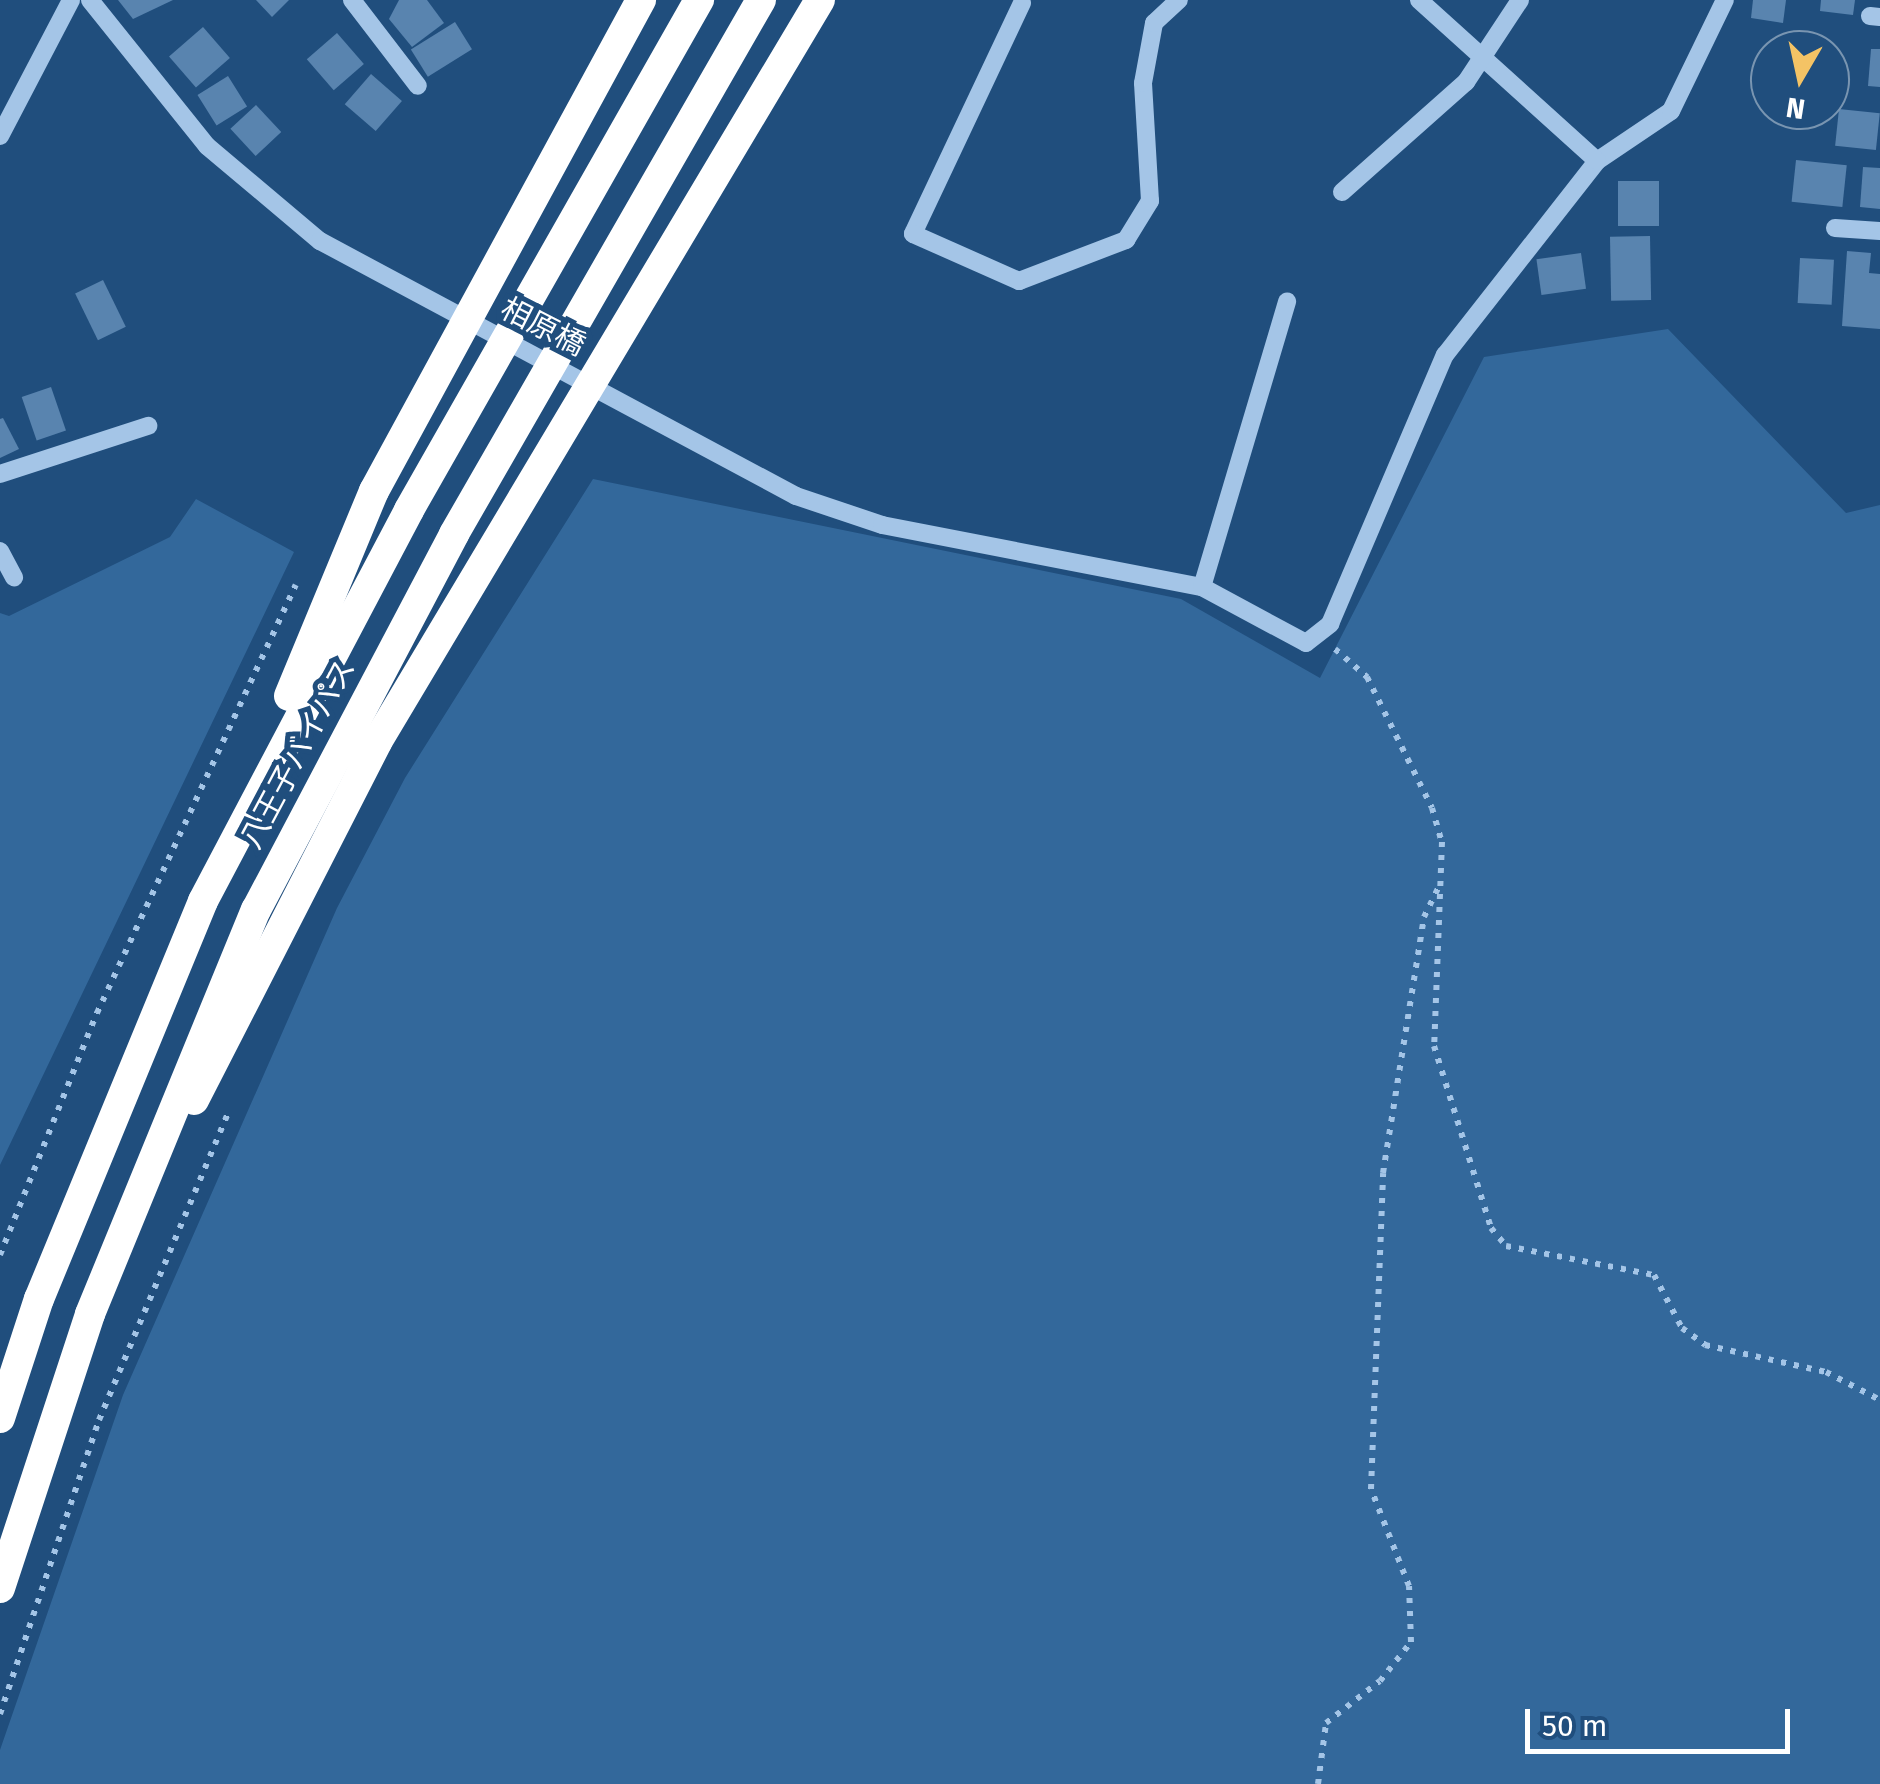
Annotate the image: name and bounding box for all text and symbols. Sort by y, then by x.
north arrow [1750,30,1850,130]
text: N [1784,90,1807,126]
street label: 相原橋 [495,291,591,363]
street label: 八王子バイパス [233,653,363,855]
scale bar [1530,1689,1795,1751]
text: 50 m [1542,1708,1607,1744]

